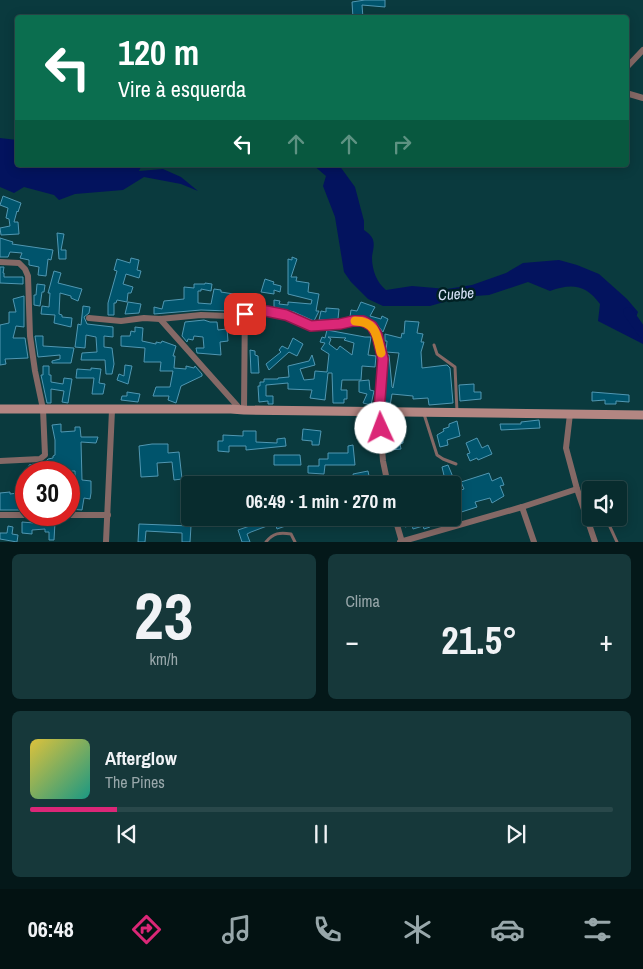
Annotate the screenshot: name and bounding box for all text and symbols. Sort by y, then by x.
text: 120 m [118,29,199,76]
icon: left [35,35,100,100]
text: Vire à esquerda [118,74,246,104]
icon: left [229,130,257,158]
icon: ahead [282,130,310,158]
icon: ahead [335,130,363,158]
icon: right [388,130,416,158]
water label: Cuebe [437,282,475,305]
pin [224,293,266,335]
icon: arrive [231,300,259,328]
position arrow [354,401,406,453]
speed limit sign: 30 [15,461,80,526]
map controls [582,481,627,526]
button: sound [582,481,627,526]
text: 06:49 · 1 min · 270 m [246,488,396,514]
text: 23 [134,572,193,659]
text: Clima [346,590,380,612]
text: 21.5° [441,615,517,666]
text: − [346,622,359,660]
text: + [600,622,613,660]
text: km/h [150,648,178,670]
text: Afterglow [105,745,177,771]
text: The Pines [105,771,165,793]
icon: previous [113,820,141,848]
icon: pause [307,820,335,848]
icon: next [502,820,530,848]
icon: directions [129,912,164,947]
icon: music [219,912,254,947]
icon: phone [310,912,345,947]
icon: climate [400,912,435,947]
icon: car [490,912,525,947]
icon: filters [580,912,615,947]
text: 06:48 [28,914,74,944]

